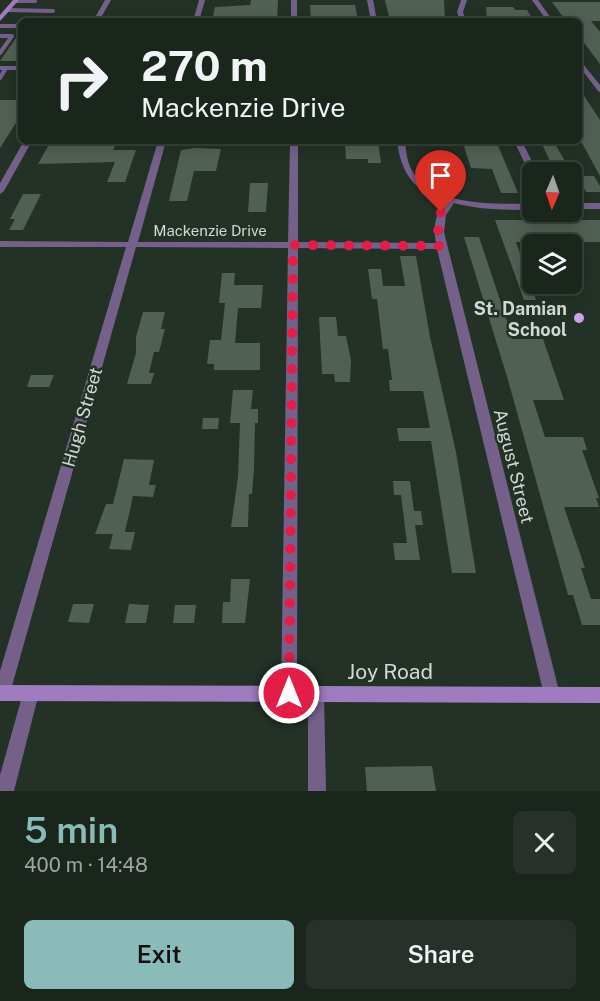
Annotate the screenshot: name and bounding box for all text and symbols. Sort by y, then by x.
text: 270 m [141,41,268,90]
icon: right [42,42,120,120]
text: Mackenzie Drive [141,91,346,123]
pin [415,150,466,212]
icon: arrive [424,159,457,192]
north arrow [522,162,582,222]
map controls [522,162,582,294]
street label: Mackenzie Drive [153,222,267,239]
button: layers [522,234,582,294]
place label: St. Damian School [474,298,567,340]
marker: St. Damian School [572,311,586,325]
street label: Hugh Street [58,365,106,469]
street label: August Street [490,407,538,525]
street label: Joy Road [347,659,433,684]
position arrow [257,661,321,725]
text: 5 min [24,809,118,851]
button: close [513,811,576,874]
text: 400 m · 14:48 [24,853,148,877]
button: Exit [24,920,294,989]
button: Share [306,920,576,989]

